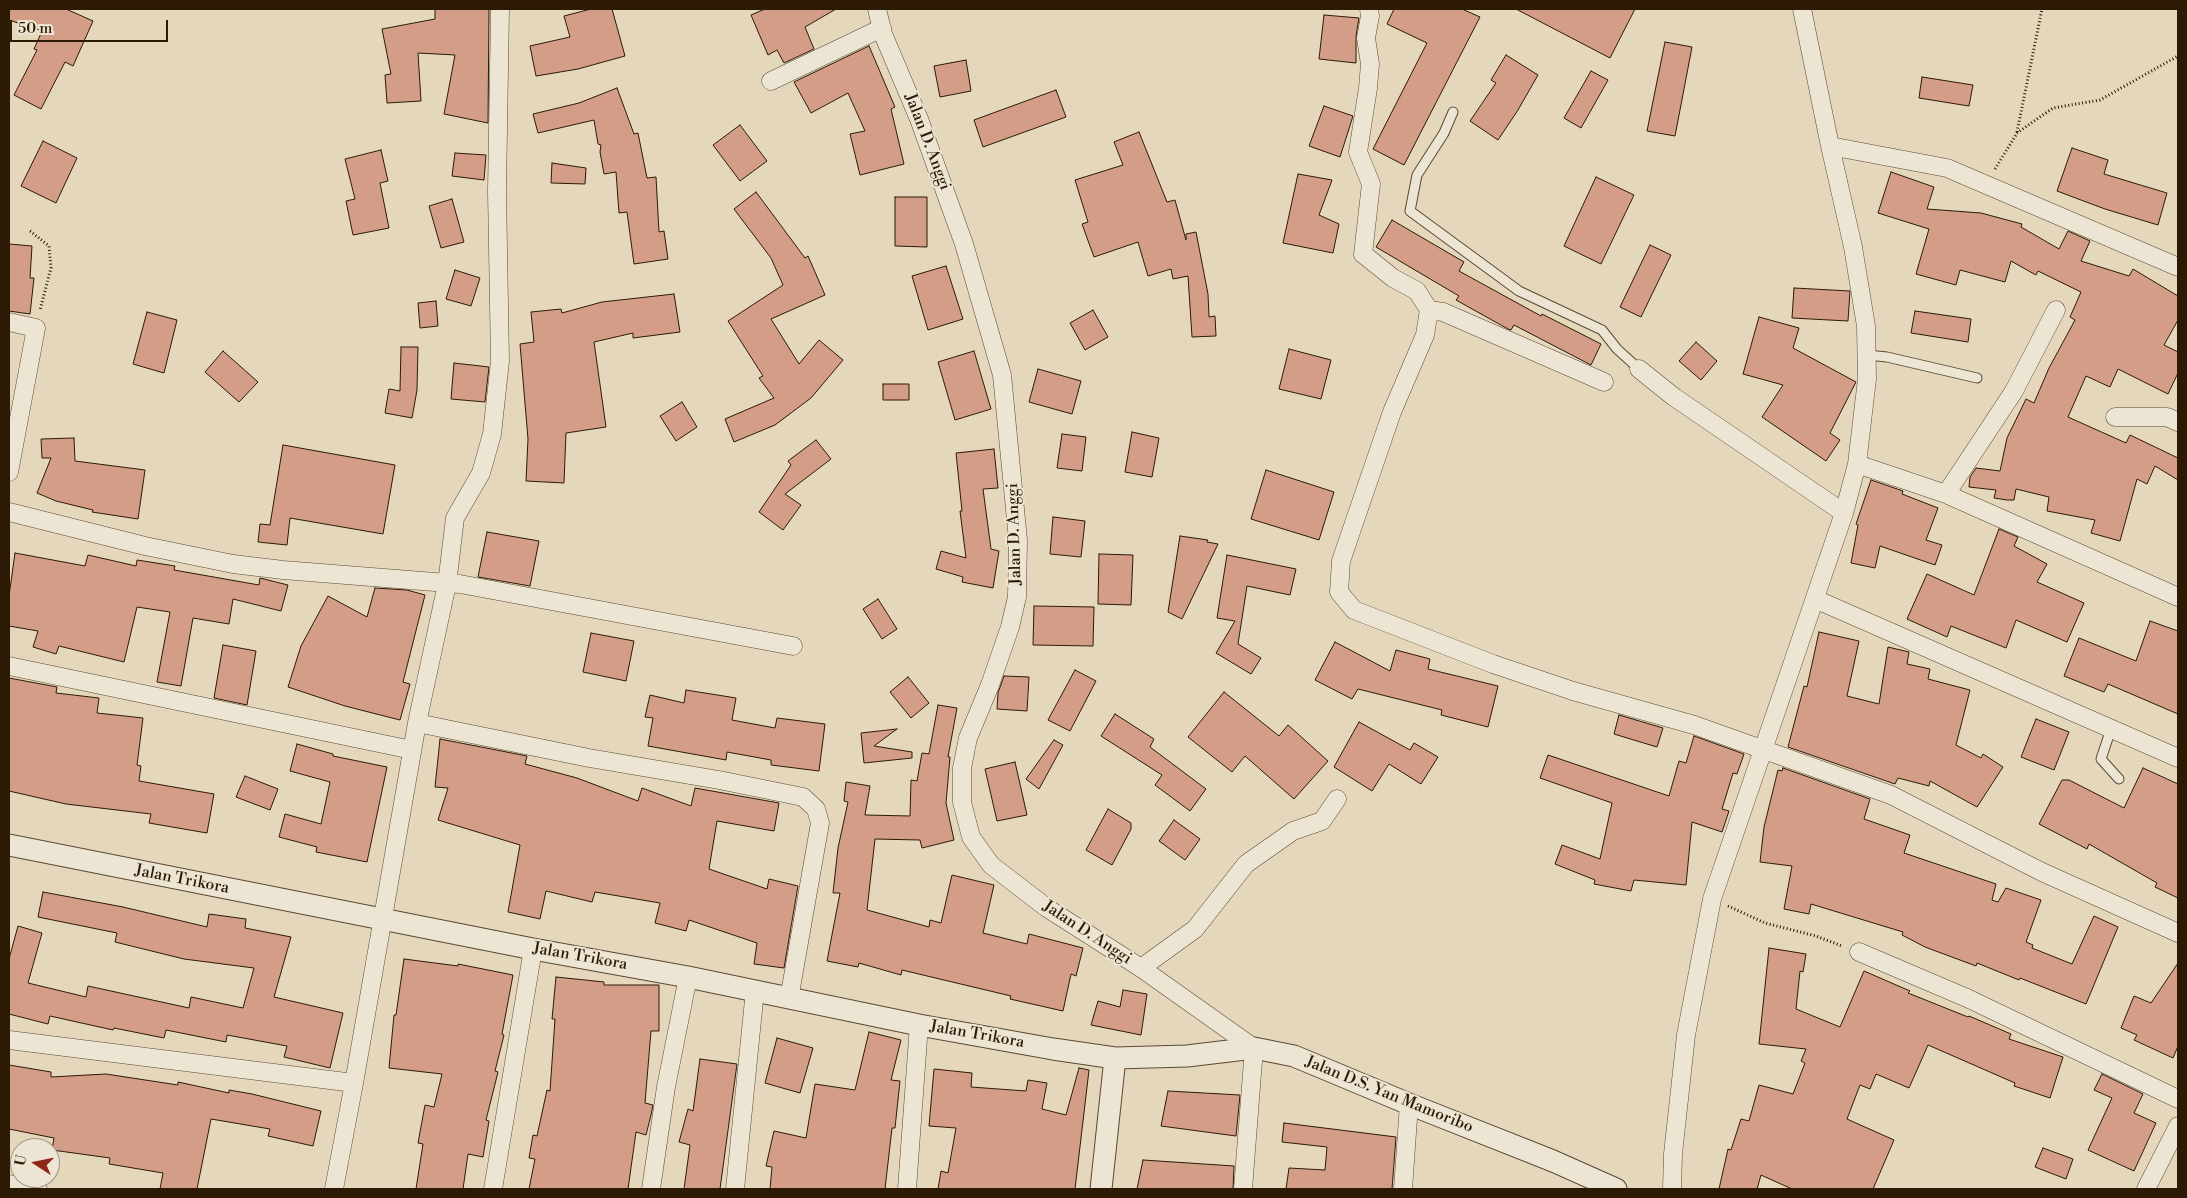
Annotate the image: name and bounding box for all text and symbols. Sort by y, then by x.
scale bar [12,10,170,42]
text: 50 m [18,19,52,38]
street label: Jalan D. Anggi [900,91,954,193]
street label: Jalan D. Anggi [1004,483,1026,585]
street label: Jalan Trikora [133,861,231,899]
street label: Jalan D. Anggi [1039,897,1135,969]
street label: Jalan Trikora [531,939,629,975]
street label: Jalan Trikora [928,1017,1026,1053]
street label: Jalan D.S. Yan Mamoribo [1302,1052,1476,1138]
north arrow [10,1138,60,1188]
text: U [11,1153,31,1167]

